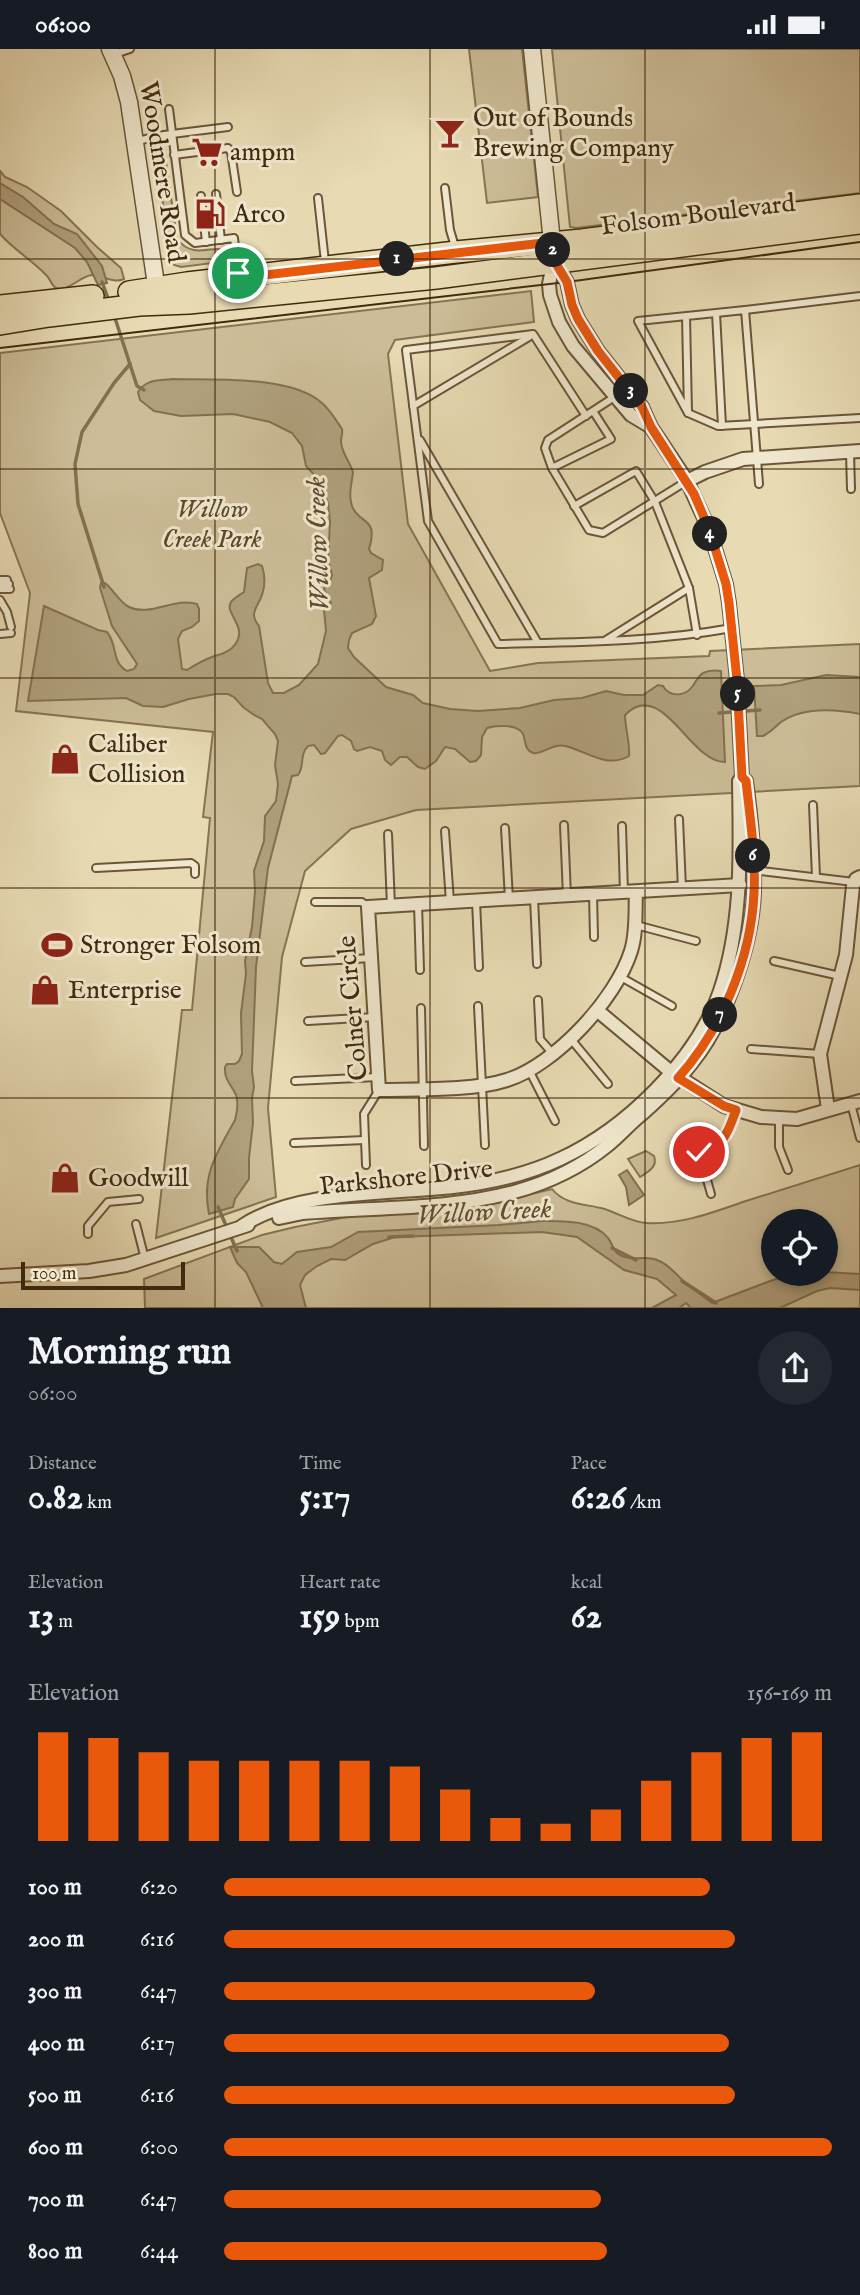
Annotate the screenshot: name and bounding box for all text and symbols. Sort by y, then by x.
text: 06:00 [35,8,91,41]
street label: Woodmere Road [131,79,193,265]
place label: Out of Bounds Brewing Company [473,102,674,165]
bar icon: Out of Bounds Brewing Company [433,116,467,150]
supermarket icon: ampm [190,135,224,169]
place label: ampm [230,136,295,169]
street label: Folsom Boulevard [599,187,797,243]
fuel station icon: Arco [193,197,227,231]
place label: Arco [232,198,285,231]
pin: 2 [536,233,570,267]
text: 2 [548,237,557,261]
pin: 1 [380,241,414,277]
pin [208,243,268,303]
text: 1 [393,246,400,270]
icon: arrive [219,254,257,292]
pin: 3 [614,373,648,409]
text: 3 [627,378,634,402]
water label: Willow Creek [299,476,339,612]
park label: Willow Creek Park [162,493,262,556]
pin: 4 [692,517,728,552]
text: 4 [705,521,714,545]
pin: 5 [720,677,756,711]
text: 5 [734,681,741,705]
place label: Caliber Collision [88,728,186,791]
shop icon: Caliber Collision [48,742,82,776]
pin: 6 [736,839,770,873]
text: 6 [748,843,757,867]
sports icon: Stronger Folsom [40,928,74,962]
place label: Stronger Folsom [80,929,261,962]
street label: Colner Circle [330,934,376,1082]
shop icon: Enterprise [28,973,62,1007]
place label: Enterprise [68,974,182,1007]
pin: 7 [702,997,738,1033]
text: 7 [715,1002,724,1026]
pin [669,1122,729,1182]
icon: check [680,1133,718,1171]
street label: Parkshore Drive [318,1152,494,1204]
shop icon: Goodwill [48,1161,82,1195]
place label: Goodwill [88,1162,189,1195]
water label: Willow Creek [416,1192,552,1234]
map controls [761,1209,838,1286]
button: locate [761,1209,838,1286]
scale bar [21,1259,186,1291]
text: 100 m [32,1262,76,1286]
text: Morning run [28,1329,231,1377]
button: share [758,1331,832,1405]
text: 06:00 [28,1379,78,1408]
text: Distance [28,1452,97,1476]
text: Time [299,1452,342,1476]
text: Pace [571,1452,607,1476]
text: 0.82 [28,1476,83,1521]
text: 5:17 [299,1476,351,1521]
text: 6:26 [571,1476,626,1521]
text: km [83,1491,112,1515]
text: /km [626,1491,661,1515]
text: Elevation [28,1571,103,1595]
text: Heart rate [299,1571,380,1595]
text: kcal [571,1571,602,1595]
text: 13 [28,1595,54,1640]
text: 159 [299,1595,340,1640]
text: 62 [571,1595,602,1640]
text: m [54,1610,73,1634]
text: bpm [340,1610,380,1634]
text: Elevation [28,1679,119,1708]
text: 156–169 m [747,1679,832,1708]
text: 100 m [28,1873,82,1902]
text: 6:20 [140,1873,178,1902]
text: 200 m [28,1925,84,1954]
text: 6:16 [140,1925,174,1954]
text: 300 m [28,1977,82,2006]
text: 6:47 [140,1977,177,2006]
text: 400 m [28,2029,85,2058]
text: 6:17 [140,2029,175,2058]
text: 500 m [28,2081,82,2110]
text: 6:16 [140,2081,174,2110]
text: 600 m [28,2133,83,2162]
text: 6:00 [140,2133,178,2162]
text: 700 m [28,2185,84,2214]
text: 6:47 [140,2185,177,2214]
text: 800 m [28,2237,82,2266]
text: 6:44 [140,2237,178,2266]

